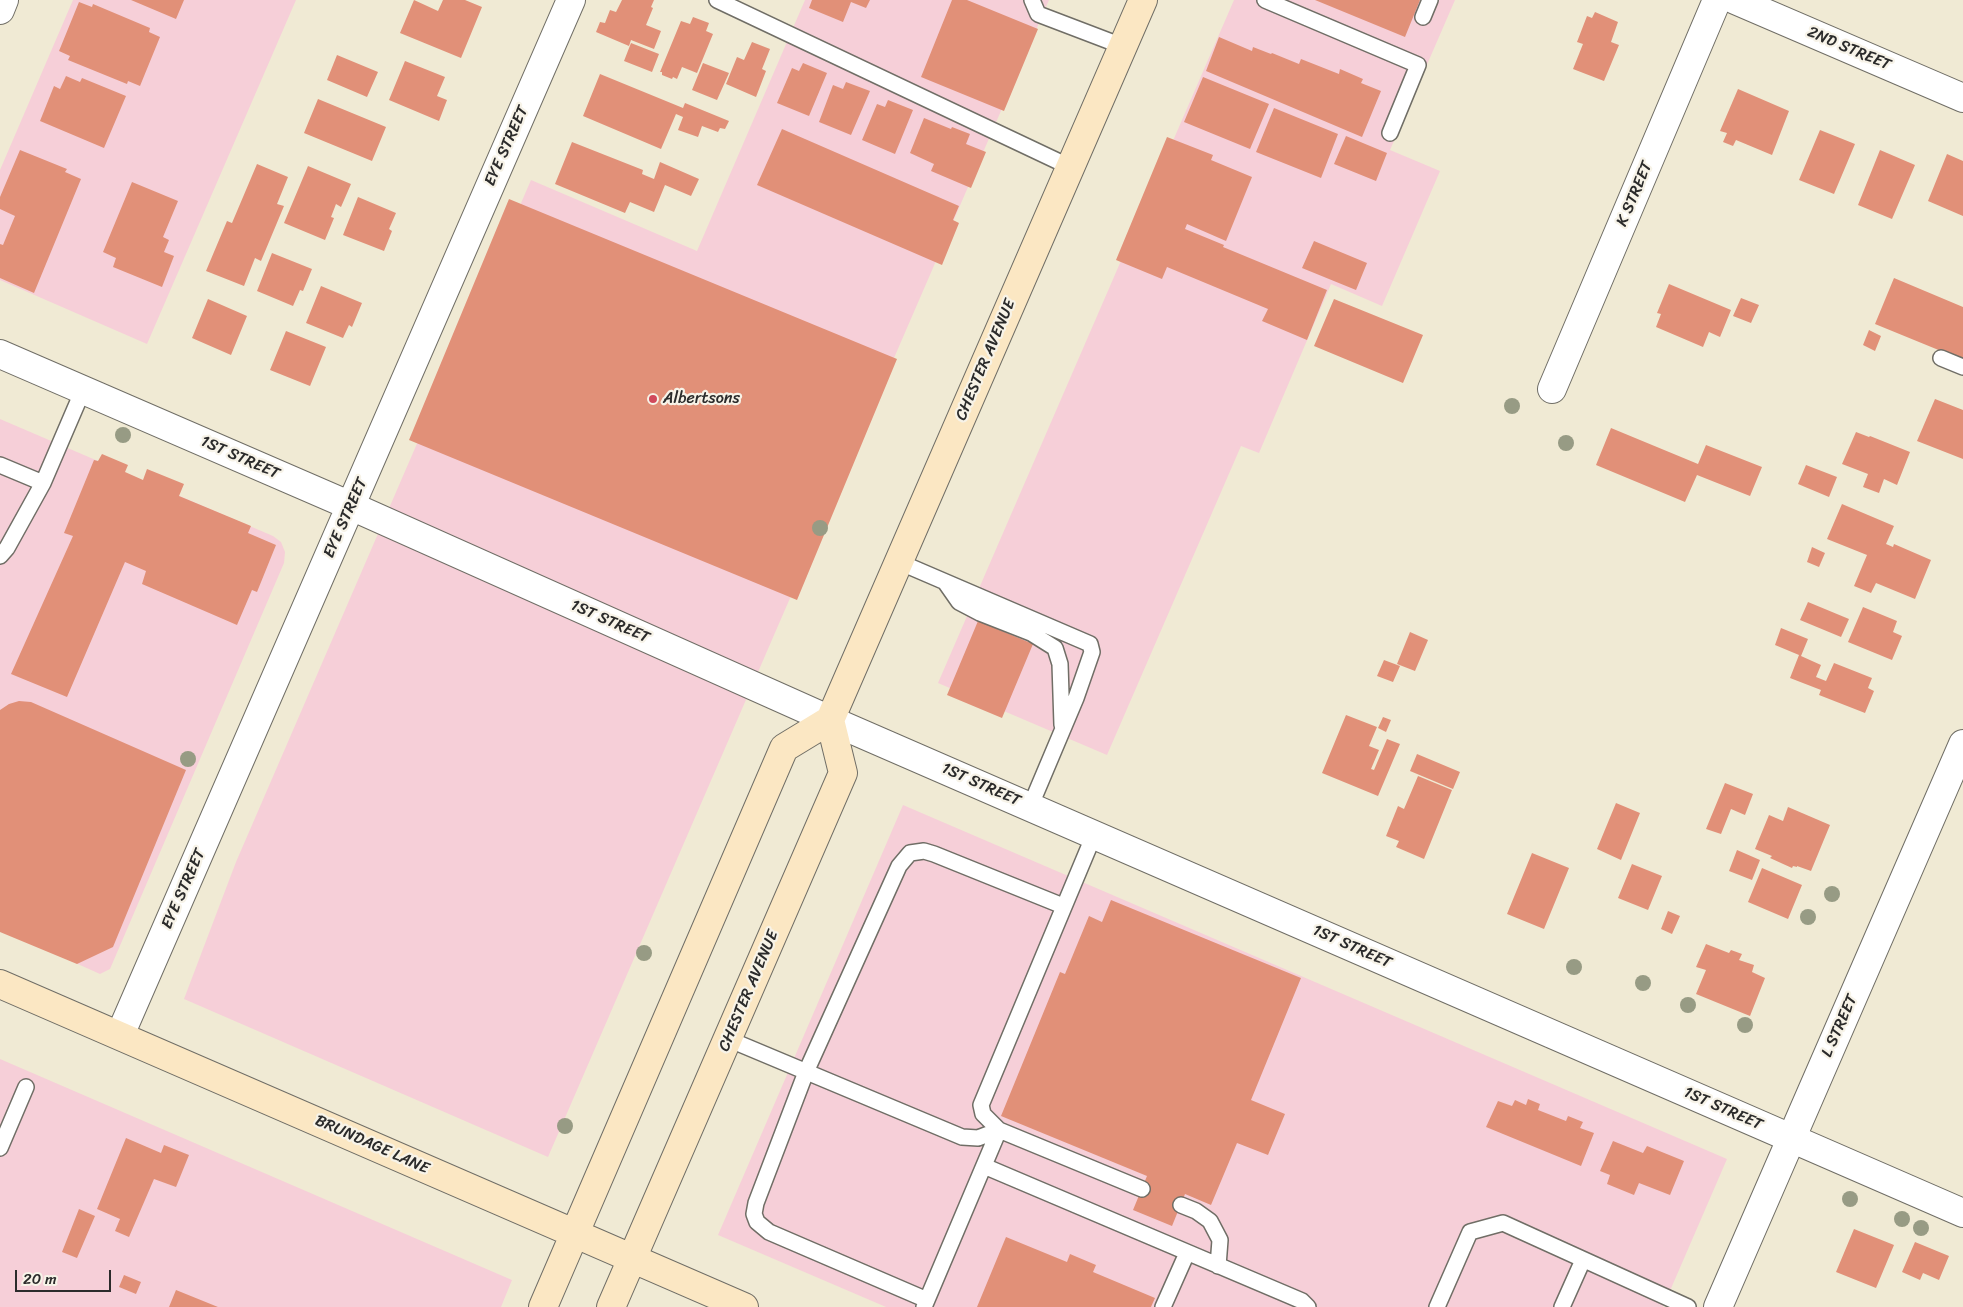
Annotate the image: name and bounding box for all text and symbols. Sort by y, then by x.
street label: 2ND STREET [1804,23,1894,75]
street label: EYE STREET [481,103,533,189]
street label: K STREET [1613,159,1657,229]
street label: CHESTER AVENUE [952,297,1020,423]
place label: Albertsons [663,389,740,409]
marker: Albertsons [647,393,659,405]
street label: 1ST STREET [198,432,282,484]
street label: EYE STREET [320,475,372,561]
street label: 1ST STREET [568,596,652,648]
street label: 1ST STREET [939,759,1023,811]
street label: EYE STREET [158,846,210,932]
street label: 1ST STREET [1310,921,1394,973]
street label: CHESTER AVENUE [715,928,783,1054]
street label: L STREET [1818,992,1862,1060]
street label: 1ST STREET [1681,1083,1765,1135]
street label: BRUNDAGE LANE [312,1111,432,1179]
scale bar [18,1260,114,1292]
text: 20 m [23,1266,57,1292]

